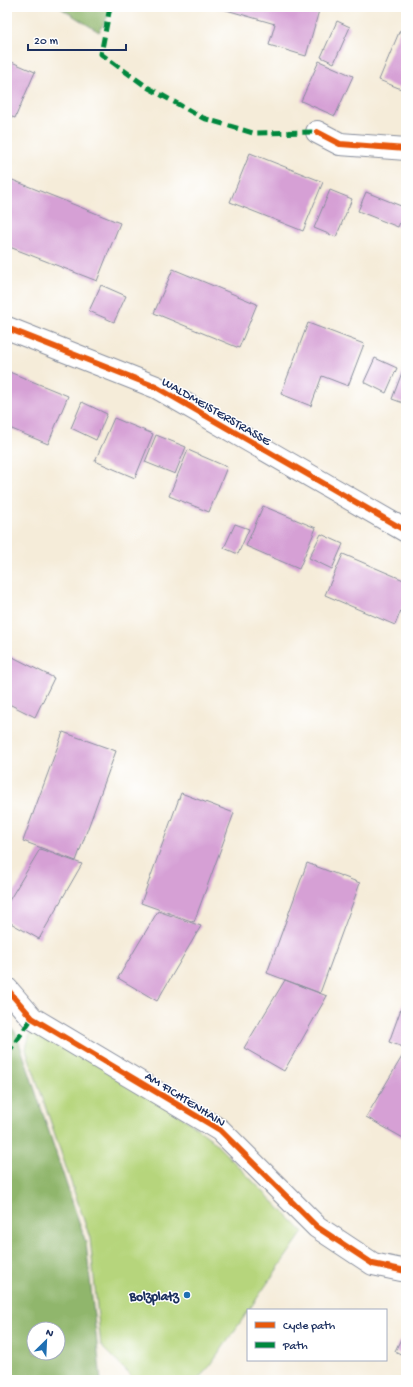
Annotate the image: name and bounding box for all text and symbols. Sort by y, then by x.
scale bar [28,26,126,52]
text: 20 m [34,35,59,49]
street label: WALDMEISTERSTRASSE [158,375,274,450]
street label: AM FICHTENHAIN [142,1069,228,1131]
place label: Bolzplatz [128,1290,180,1306]
marker: Bolzplatz [182,1290,192,1300]
legend [247,1309,387,1361]
text: Cycle path [283,1320,336,1334]
north arrow [26,1321,66,1361]
text: N [44,1327,55,1341]
text: Path [282,1340,308,1354]

